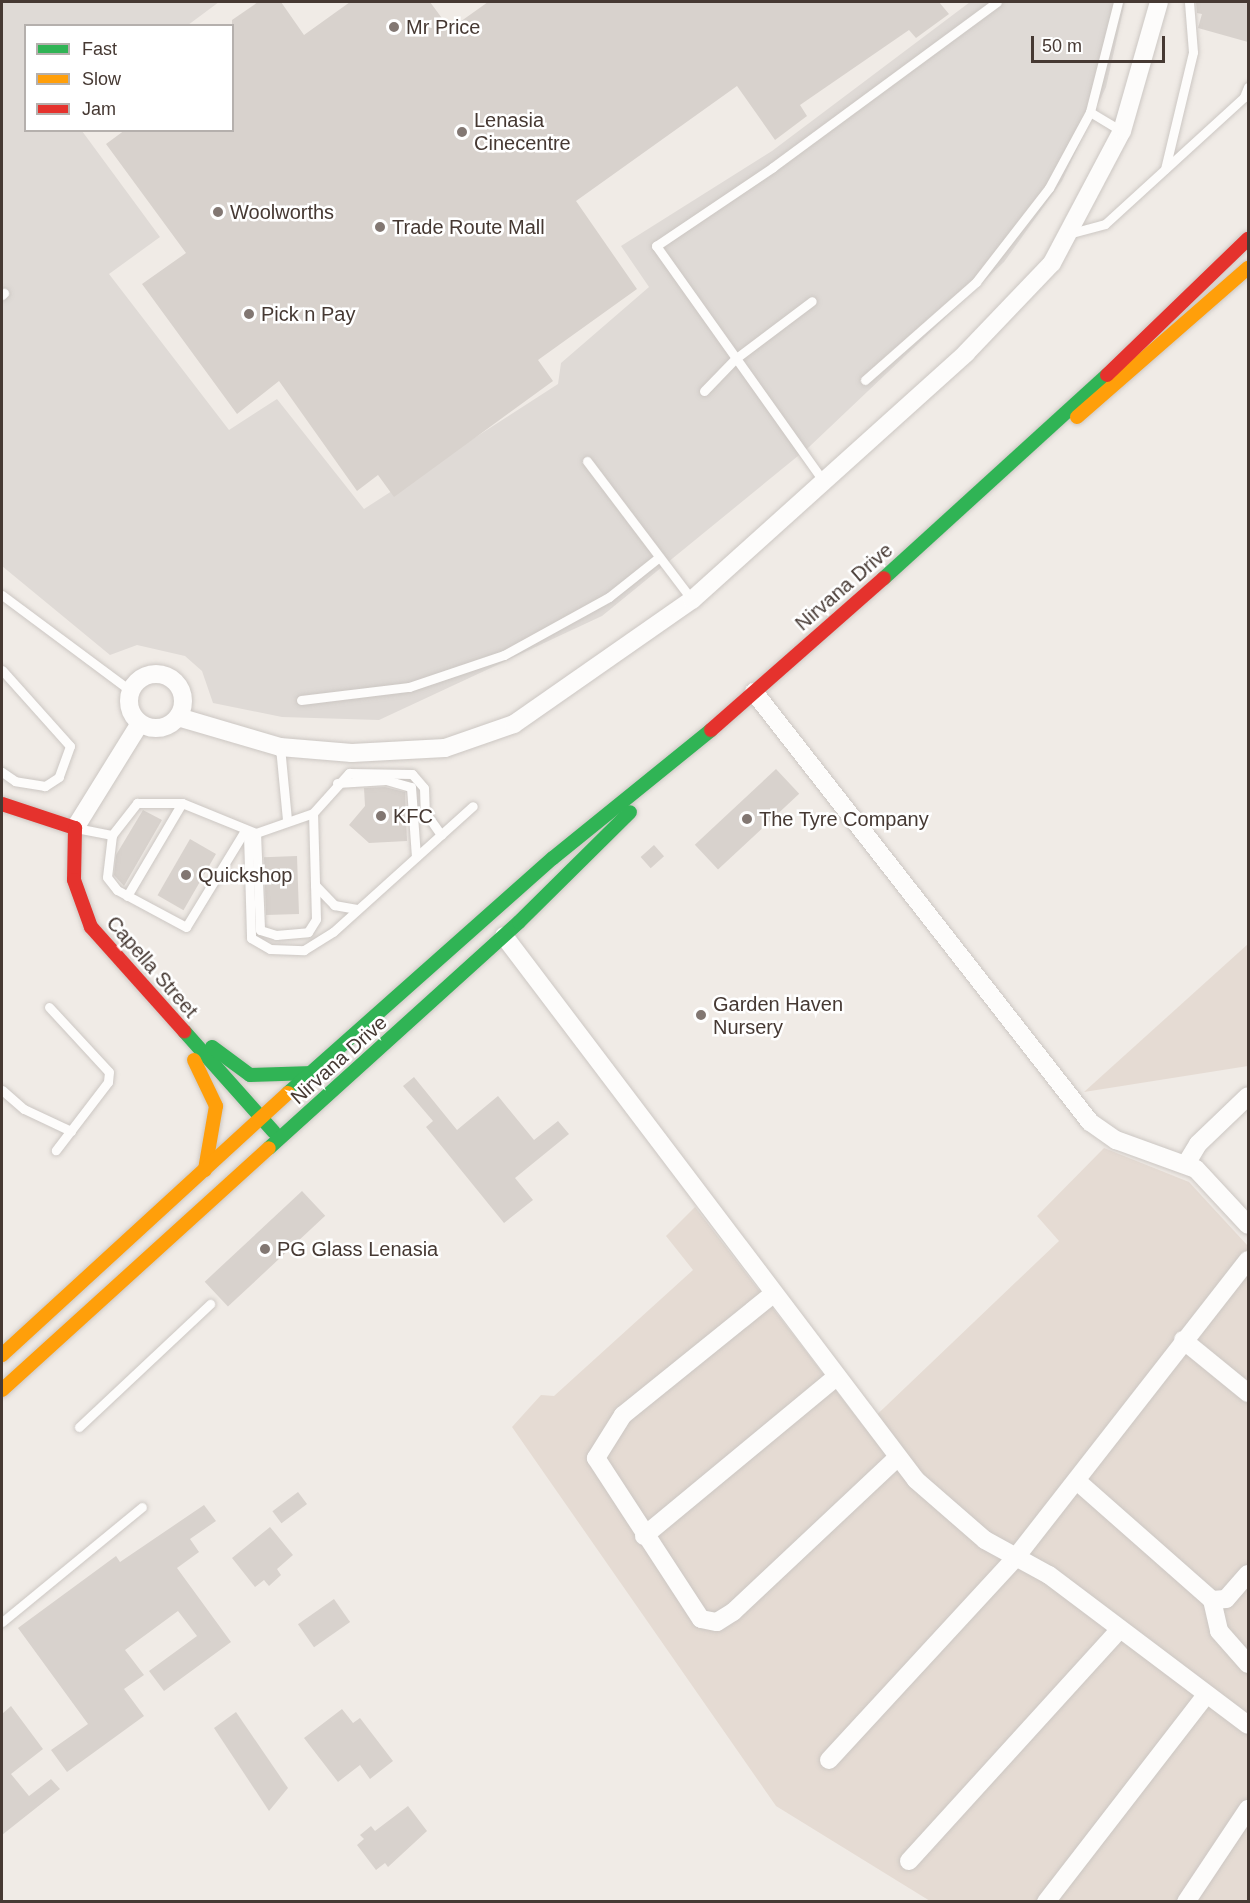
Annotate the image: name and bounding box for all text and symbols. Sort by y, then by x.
place label: Mr Price [406,15,480,39]
marker: Mr Price [387,20,401,34]
legend [24,24,234,132]
scale bar [1034,24,1168,62]
text: 50 m [1042,36,1082,56]
text: Fast [82,39,117,59]
text: Slow [82,69,121,89]
text: Jam [82,99,116,119]
place label: Lenasia Cinecentre [474,108,571,155]
marker: Lenasia Cinecentre [455,125,469,139]
place label: Woolworths [230,200,334,224]
marker: Woolworths [211,205,225,219]
place label: Trade Route Mall [392,215,545,239]
marker: Trade Route Mall [373,220,387,234]
place label: Pick n Pay [261,302,355,326]
marker: Pick n Pay [242,307,256,321]
street label: Nirvana Drive [790,538,898,636]
place label: KFC [393,804,433,828]
place label: The Tyre Company [759,807,929,831]
marker: KFC [374,809,388,823]
marker: The Tyre Company [740,812,754,826]
place label: Quickshop [198,863,292,887]
marker: Quickshop [179,868,193,882]
street label: Capella Street [101,911,203,1023]
place label: Garden Haven Nursery [713,992,843,1039]
marker: Garden Haven Nursery [694,1008,708,1022]
street label: Nirvana Drive [286,1011,392,1109]
place label: PG Glass Lenasia [277,1237,438,1261]
marker: PG Glass Lenasia [258,1242,272,1256]

